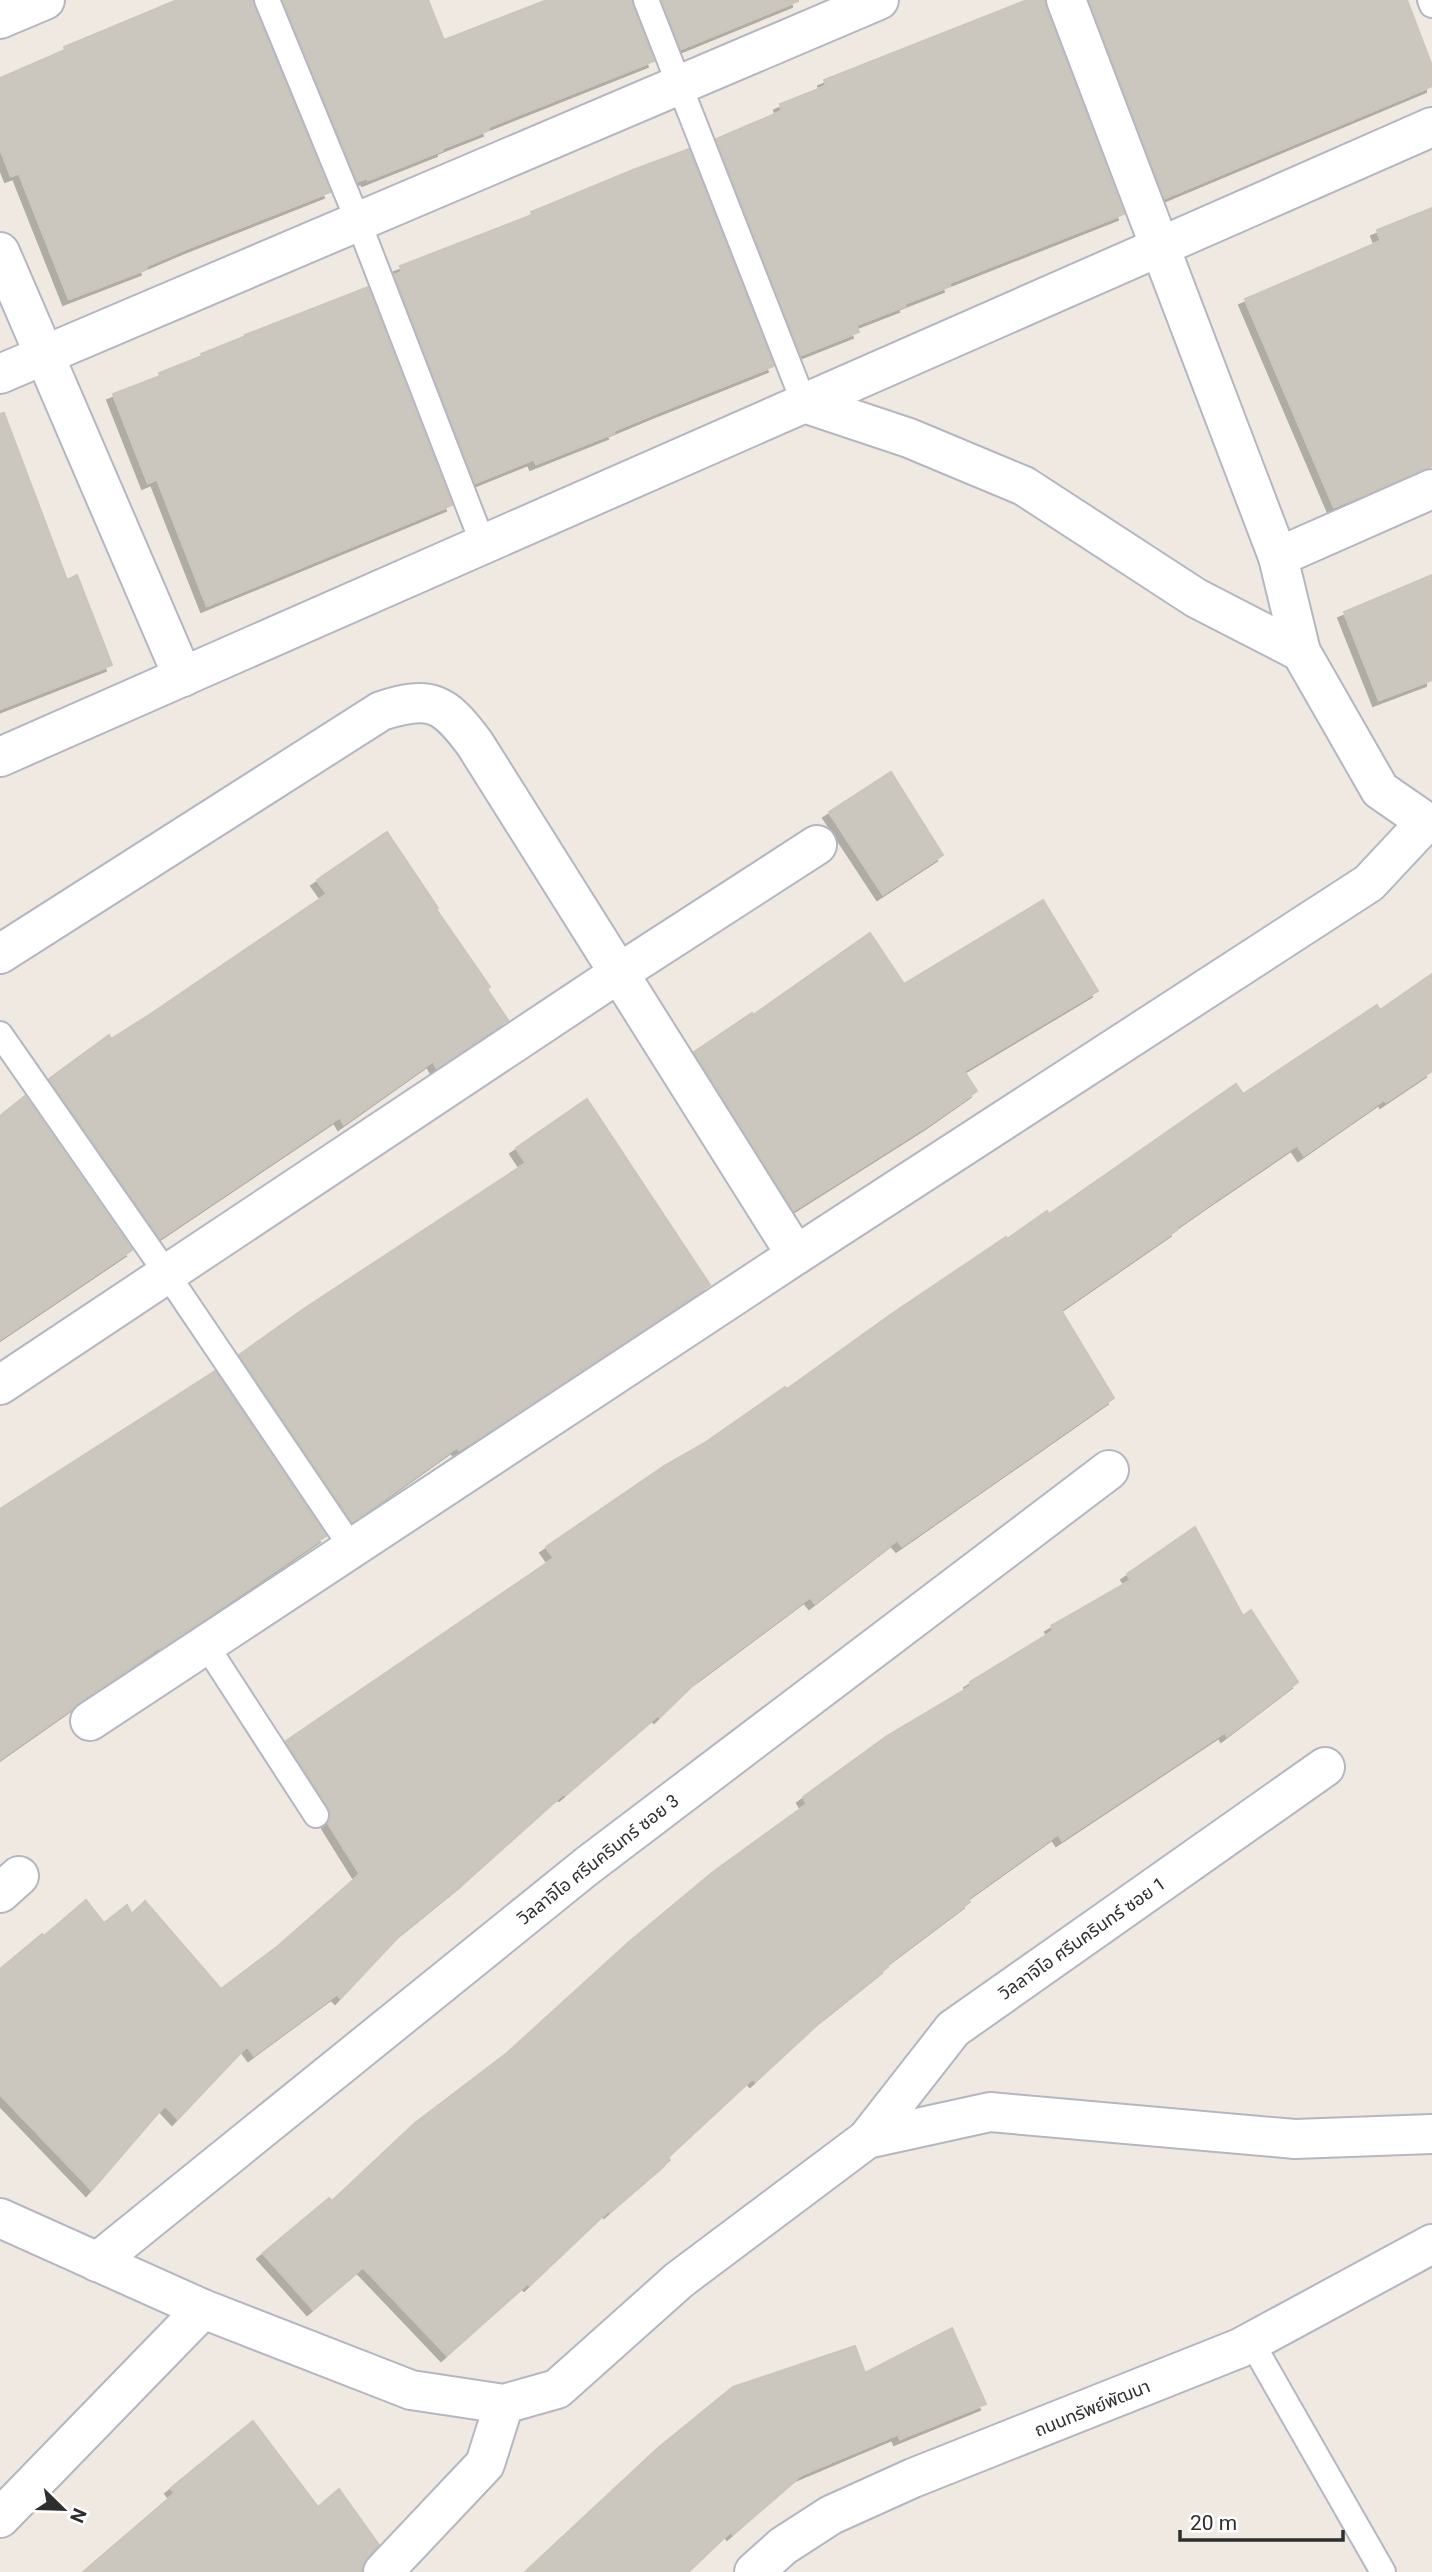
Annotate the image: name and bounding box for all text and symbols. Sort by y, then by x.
street label: วิลลาจิโอ ศรีนครินทร์ ซอย 3 [513,1790,683,1929]
street label: วิลลาจิโอ ศรีนครินทร์ ซอย 1 [994,1873,1169,2004]
street label: ถนนทรัพย์พัฒนา [1031,2375,1153,2441]
north arrow [28,2474,98,2544]
scale bar [1180,2498,1343,2542]
text: N [65,2505,91,2526]
text: 20 m [1190,2511,1237,2535]

